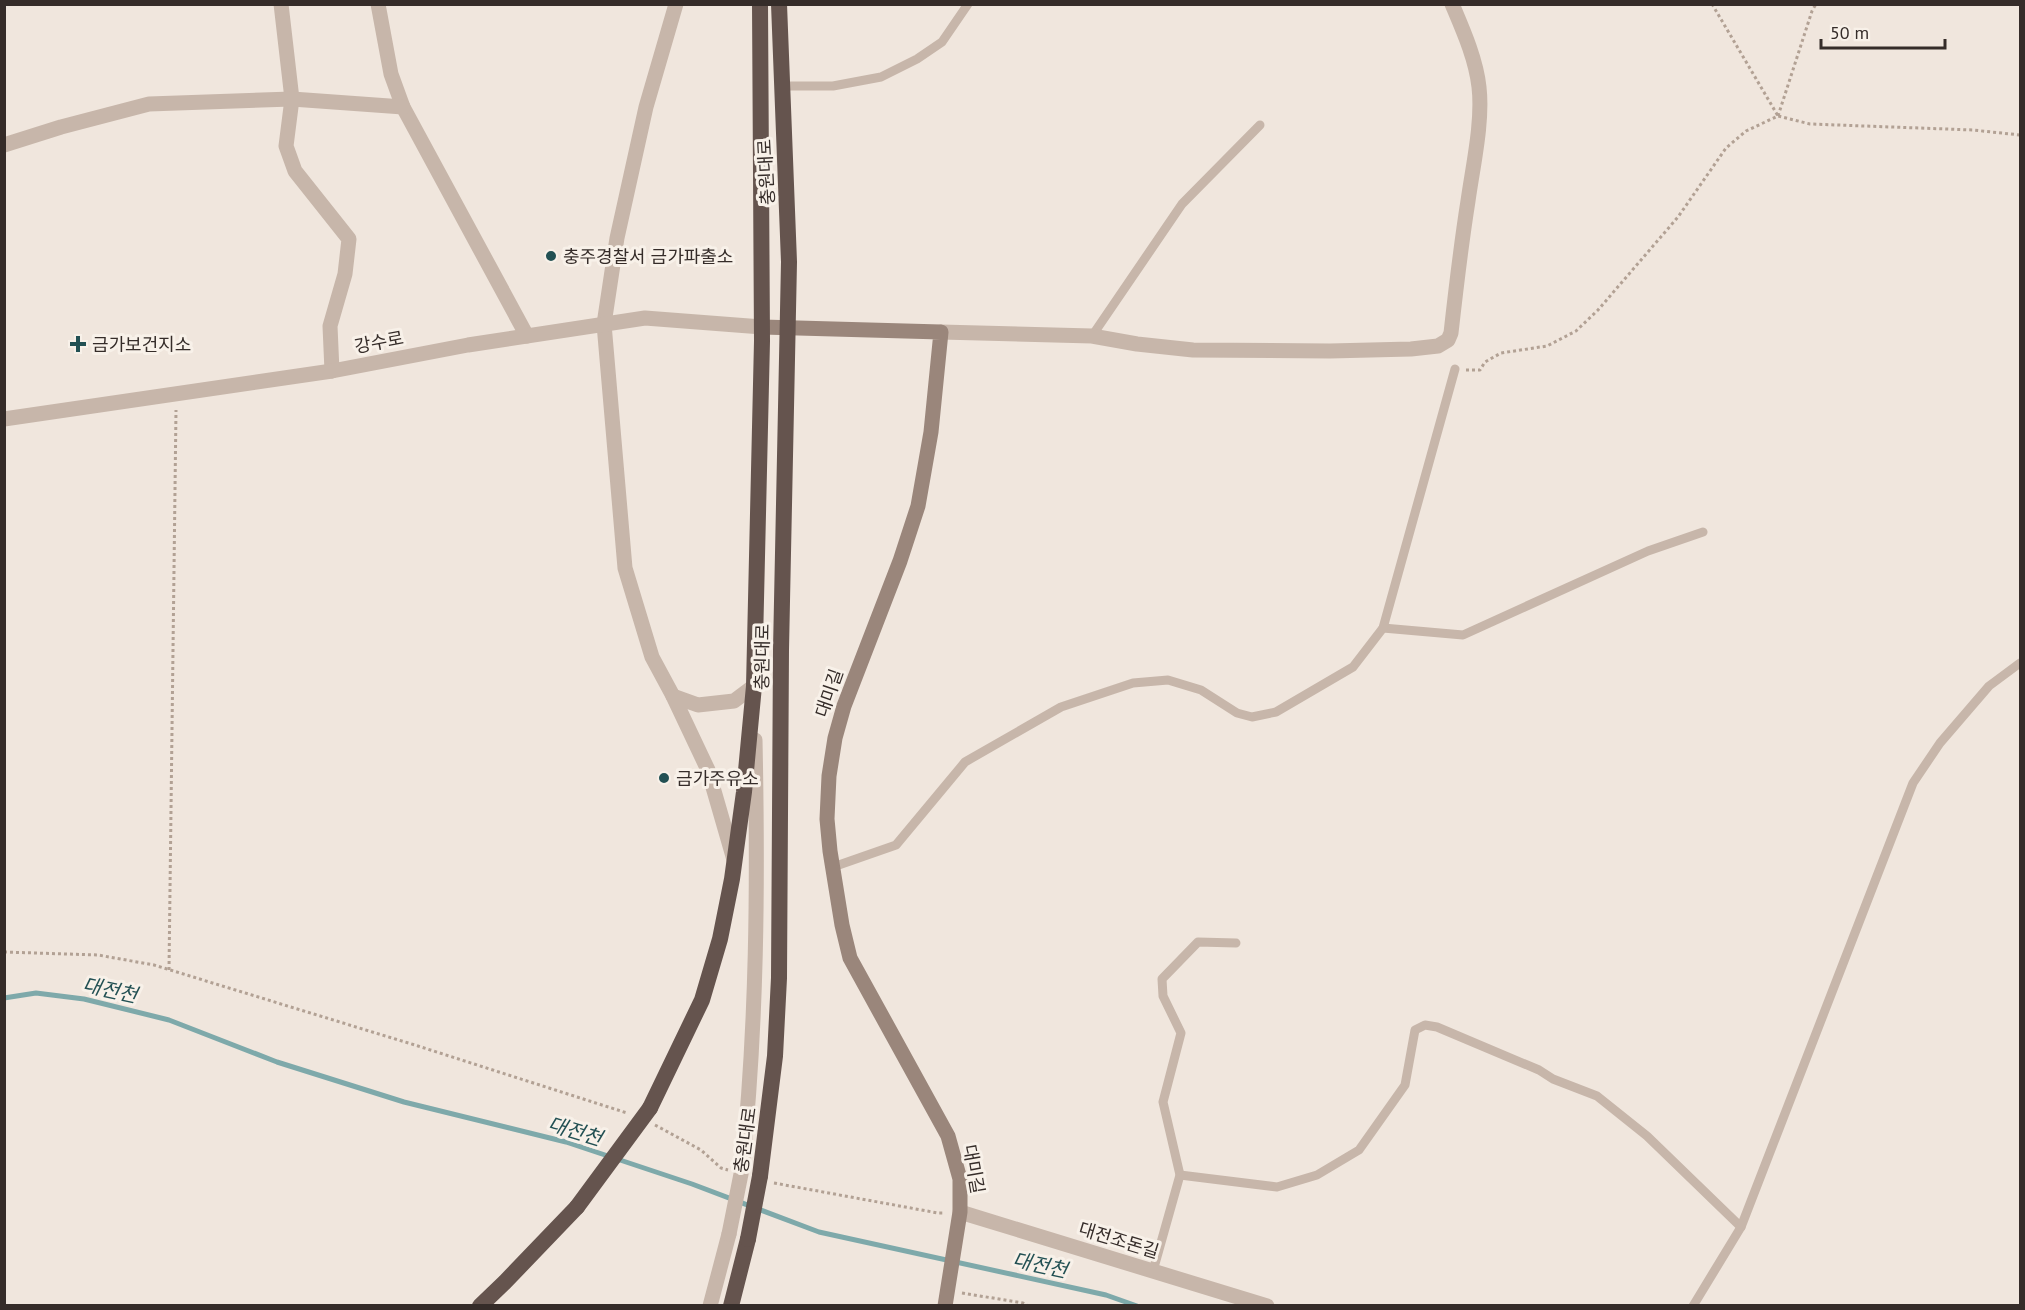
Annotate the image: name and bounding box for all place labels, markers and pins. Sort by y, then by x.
place label: 충주경찰서 금가파출소 [563,245,733,268]
marker: 충주경찰서 금가파출소 [544,249,558,263]
place label: 금가보건지소 [92,333,191,356]
marker: 금가보건지소 [69,335,87,353]
place label: 금가주유소 [676,767,759,790]
marker: 금가주유소 [657,771,671,785]

